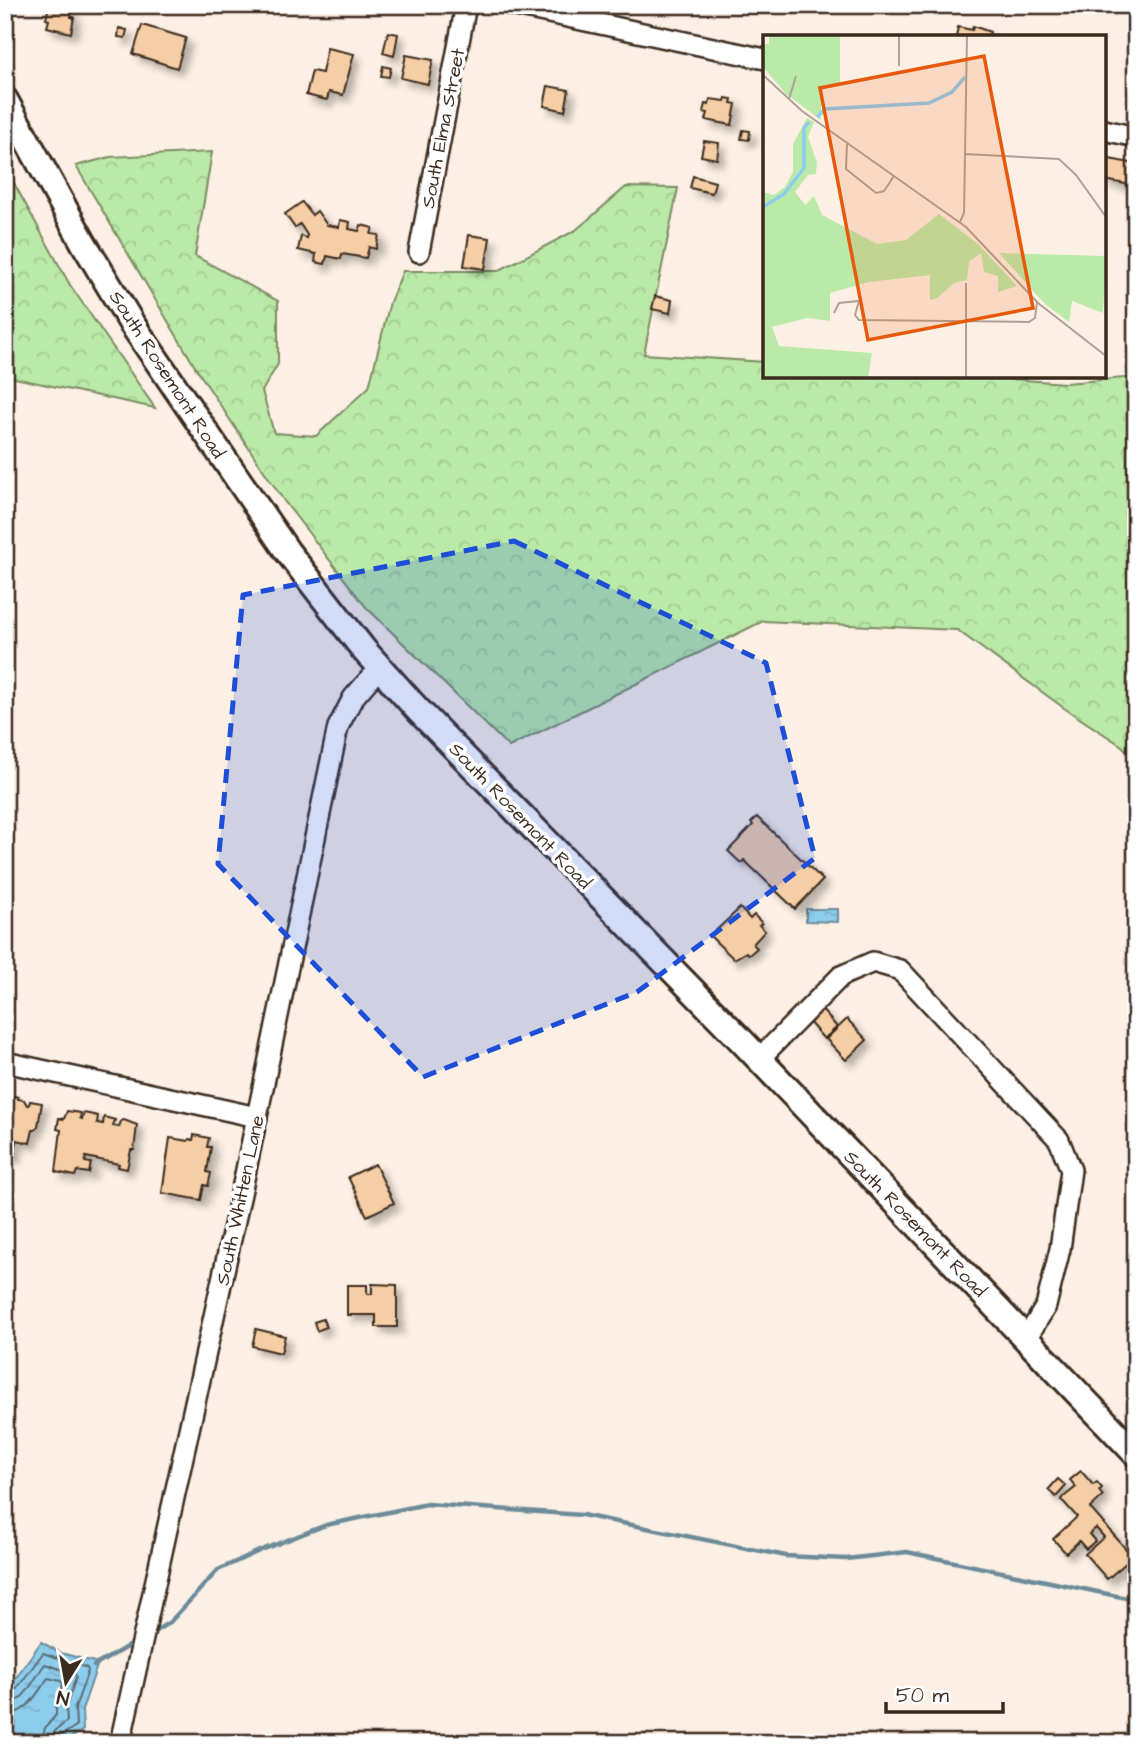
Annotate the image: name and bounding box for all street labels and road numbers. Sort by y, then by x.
street label: South Elma Street [415,46,472,210]
street label: South Rosemont Road [102,286,231,464]
street label: South Rosemont Road [442,736,598,896]
street label: South Whitten Lane [209,1113,272,1288]
street label: South Rosemont Road [837,1144,993,1304]

